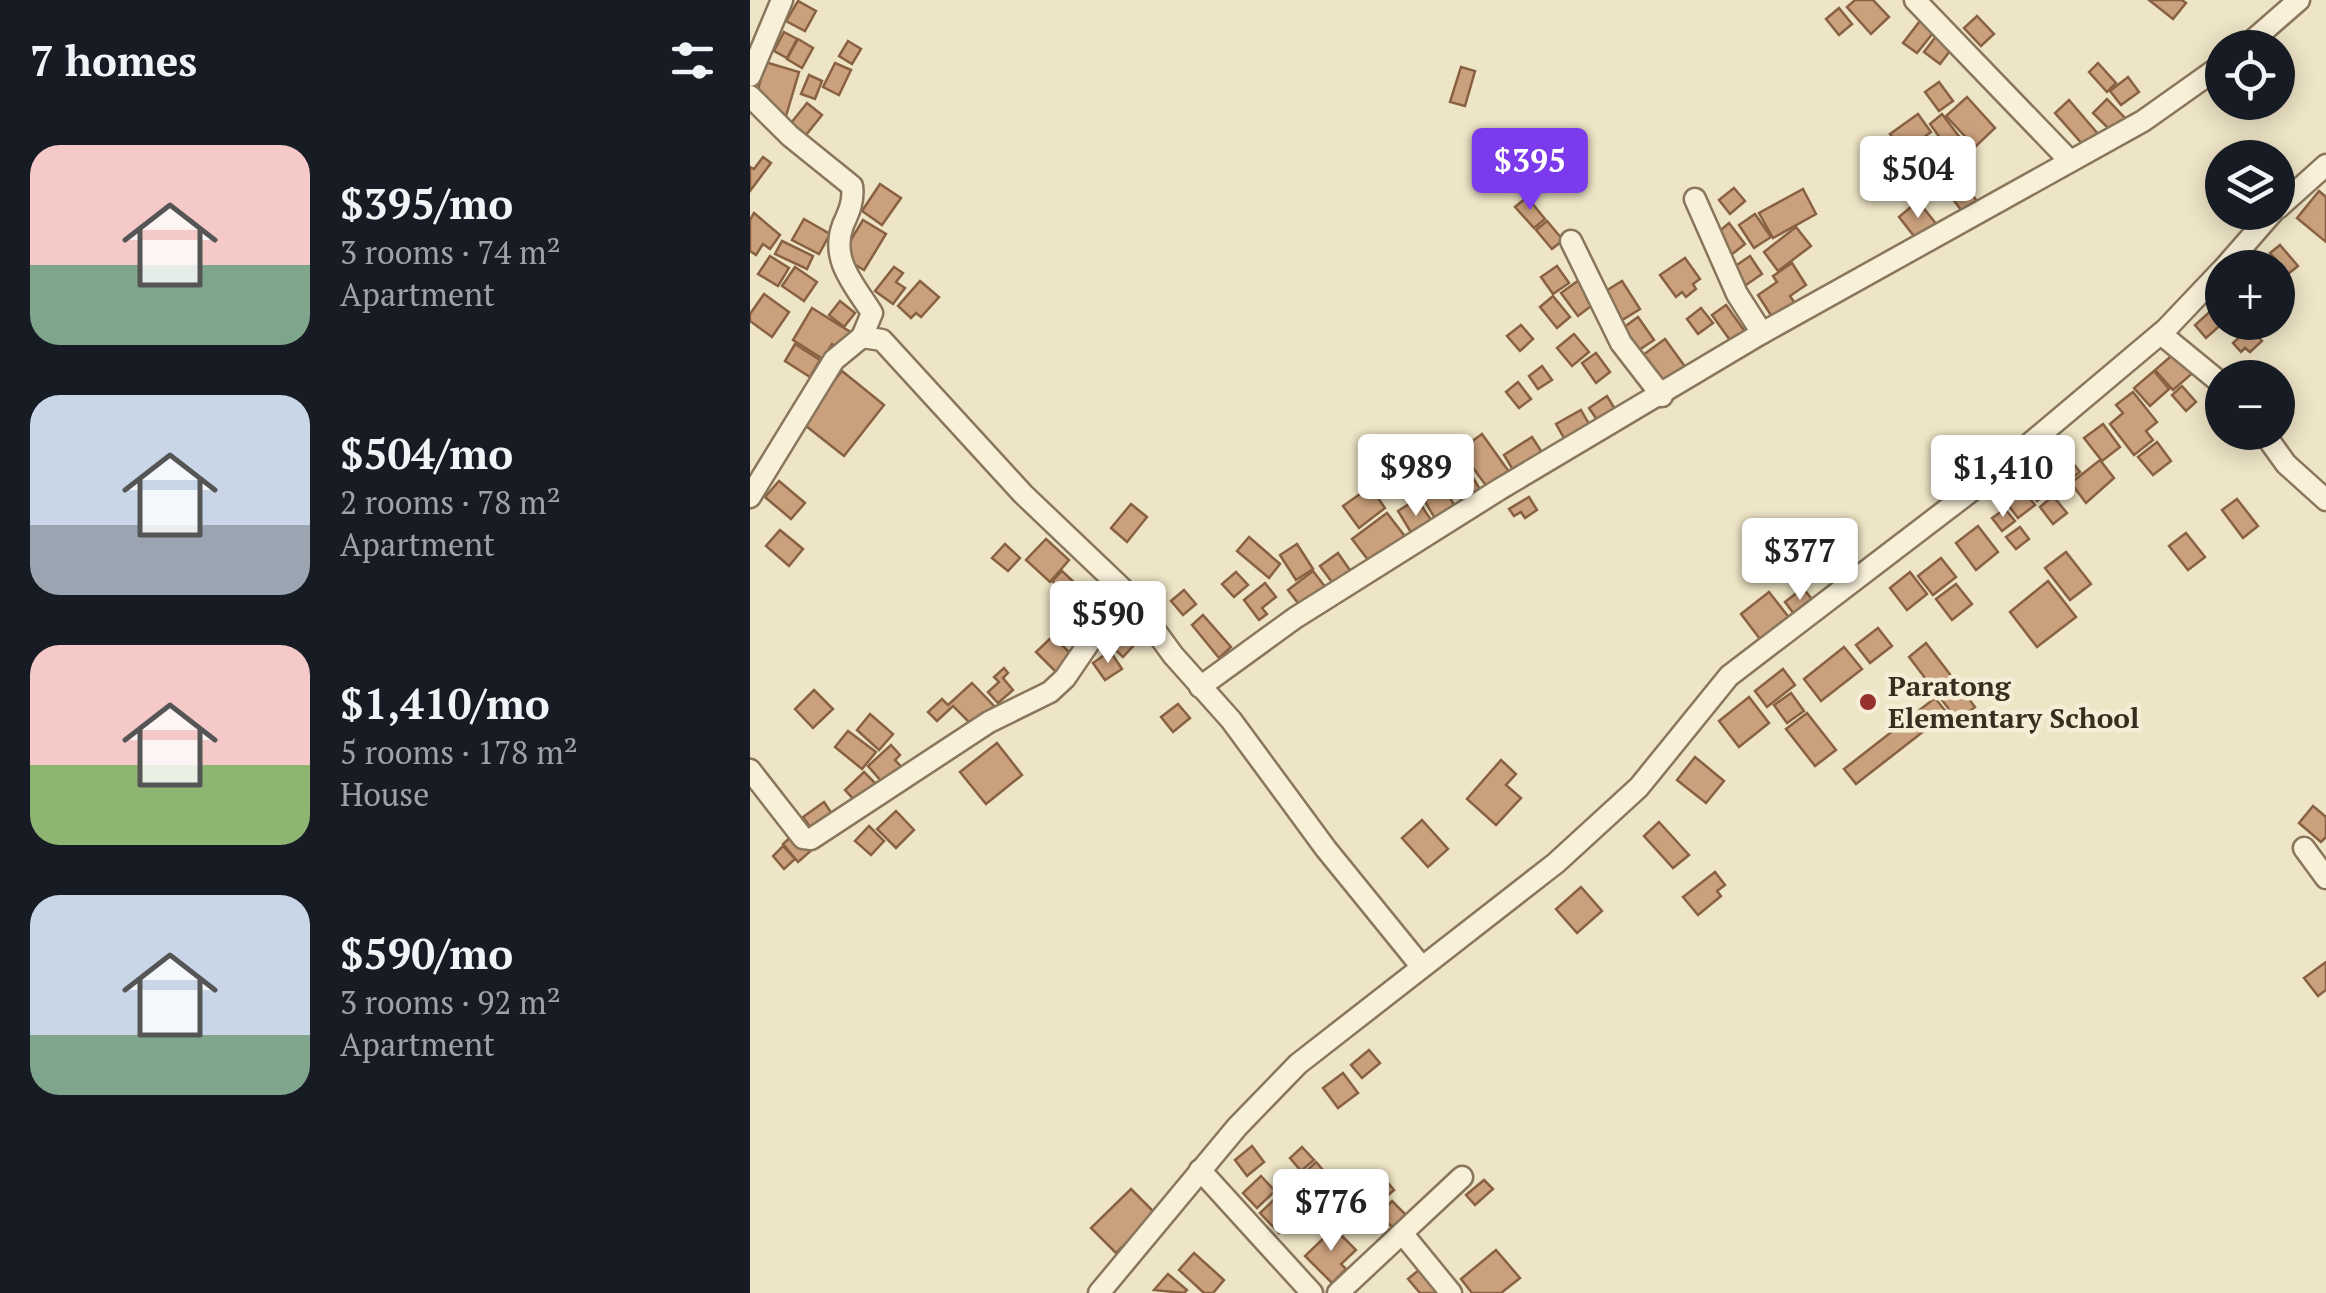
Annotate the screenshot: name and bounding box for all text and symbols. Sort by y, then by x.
map controls [2205,30,2295,450]
button: locate [2205,30,2295,120]
text: 7 homes [30,32,197,88]
icon: filters [665,33,720,88]
pin: $395 [1471,128,1589,213]
pin: $504 [1859,136,1977,221]
text: $395 [1494,139,1566,181]
button: layers [2205,140,2295,230]
text: $504 [1882,147,1954,189]
text: $395/mo [340,175,513,231]
icon: home [110,185,230,305]
text: 3 rooms · 74 m² [340,231,561,273]
button: + [2205,250,2295,340]
text: Apartment [340,273,495,315]
button: − [2205,360,2295,450]
text: $504/mo [340,425,513,481]
pin: $989 [1357,434,1475,519]
icon: home [110,435,230,555]
pin: $1,410 [1922,435,2084,520]
text: $989 [1380,445,1452,487]
text: $1,410 [1953,446,2053,488]
text: 2 rooms · 78 m² [340,481,561,523]
pin: $377 [1741,518,1859,603]
text: Apartment [340,523,495,565]
text: $377 [1764,529,1836,571]
pin: $590 [1049,581,1167,666]
text: $590 [1072,592,1144,634]
place label: Paratong Elementary School [1888,667,2139,736]
text: $1,410/mo [340,675,550,731]
icon: home [110,685,230,805]
marker: Paratong Elementary School [1857,691,1879,713]
text: 5 rooms · 178 m² [340,731,578,773]
text: House [340,773,429,815]
text: $590/mo [340,925,513,981]
icon: home [110,935,230,1055]
text: 3 rooms · 92 m² [340,981,561,1023]
text: Apartment [340,1023,495,1065]
pin: $776 [1272,1169,1390,1254]
text: $776 [1295,1180,1367,1222]

